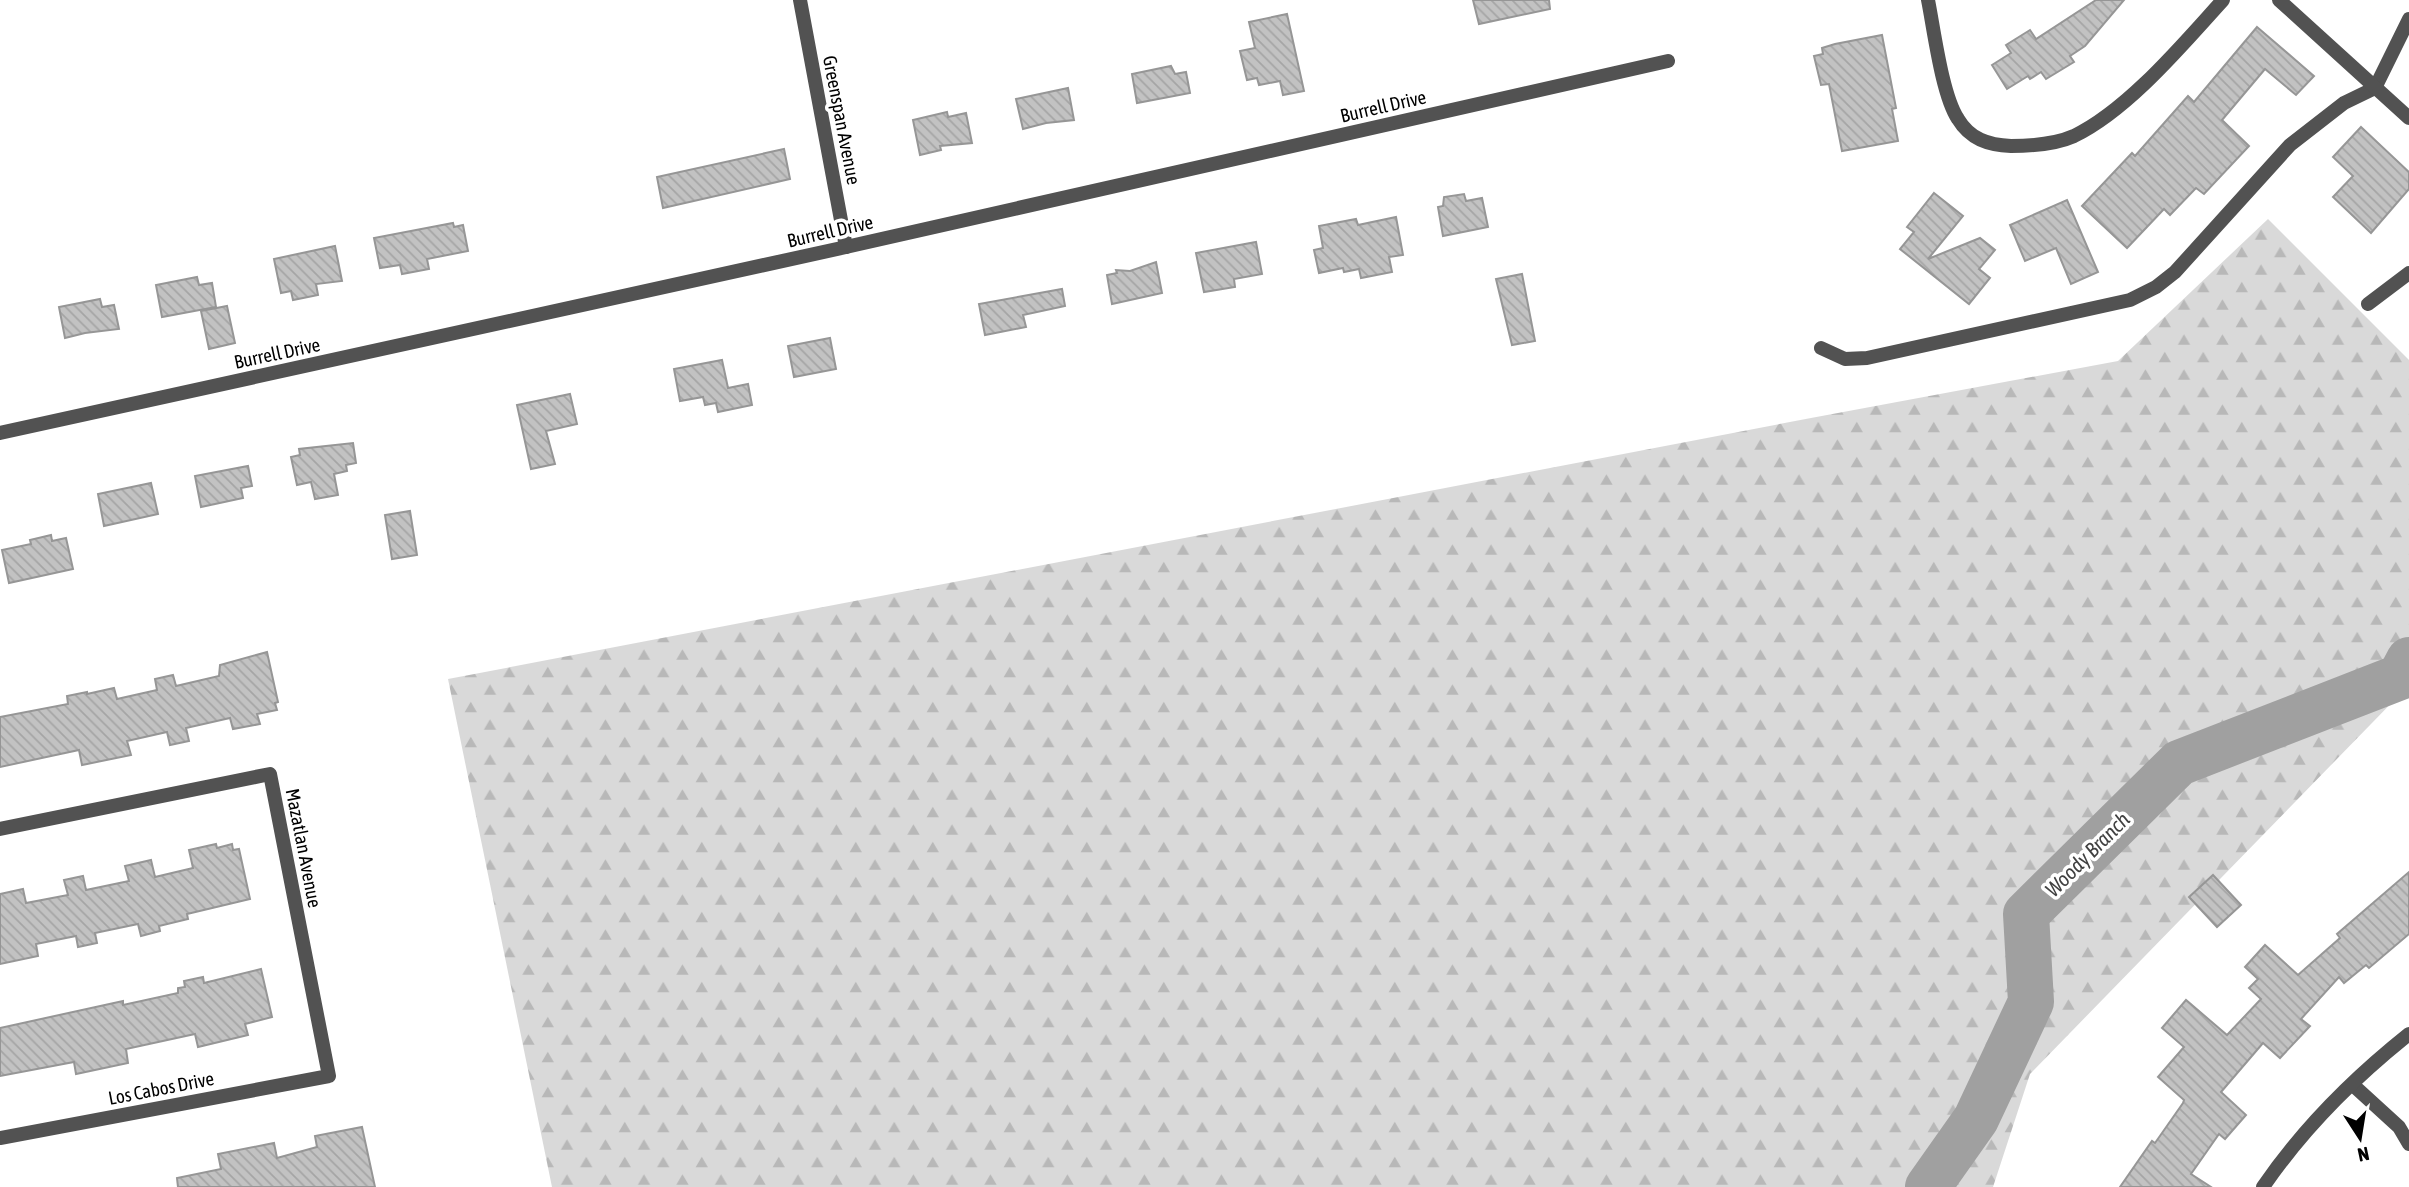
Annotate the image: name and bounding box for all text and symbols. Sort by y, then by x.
street label: Greenspan Avenue [819,54,865,186]
street label: Burrell Drive [1338,85,1428,127]
street label: Burrell Drive [785,210,875,252]
street label: Burrell Drive [232,333,322,373]
street label: Mazatlan Avenue [282,787,326,909]
water label: Woody Branch [2040,807,2134,901]
street label: Los Cabos Drive [106,1067,216,1109]
north arrow [2325,1103,2395,1173]
text: N [2356,1143,2371,1167]

